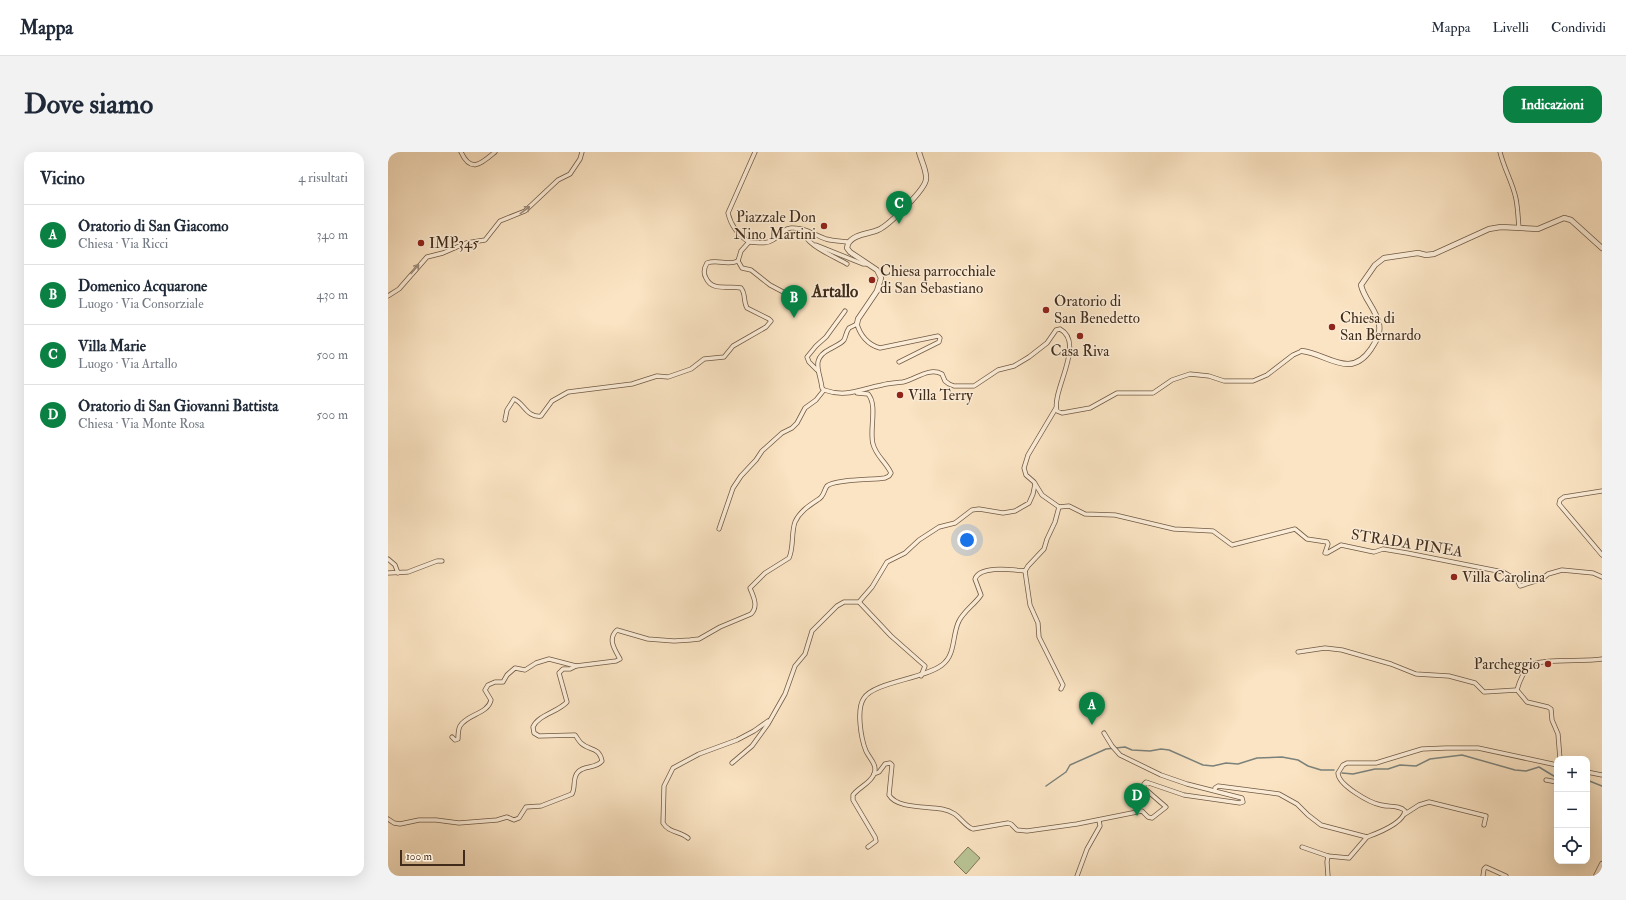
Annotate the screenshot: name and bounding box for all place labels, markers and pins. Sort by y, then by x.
pin: C [886,191,912,224]
place label: Piazzale Don Nino Martini [734,208,816,244]
marker: Piazzale Don Nino Martini [819,221,829,231]
place label: IMP345 [429,234,479,253]
marker: IMP345 [416,238,426,248]
place label: Chiesa parrocchiale di San Sebastiano [880,262,996,298]
marker: Chiesa parrocchiale di San Sebastiano [867,275,877,285]
pin: B [781,285,807,318]
place label: Oratorio di San Benedetto [1054,292,1140,328]
marker: Oratorio di San Benedetto [1041,305,1051,315]
place label: Chiesa di San Bernardo [1340,309,1421,345]
marker: Chiesa di San Bernardo [1327,322,1337,332]
marker: Casa Riva [1075,331,1085,341]
place label: Casa Riva [1051,342,1110,361]
place label: Villa Terry [908,386,973,405]
marker: Villa Terry [895,390,905,400]
place label: Villa Carolina [1462,568,1546,587]
marker: Villa Carolina [1449,572,1459,582]
place label: Parcheggio [1474,655,1540,674]
marker: Parcheggio [1543,659,1553,669]
pin: A [1079,692,1105,725]
pin: D [1124,783,1150,816]

